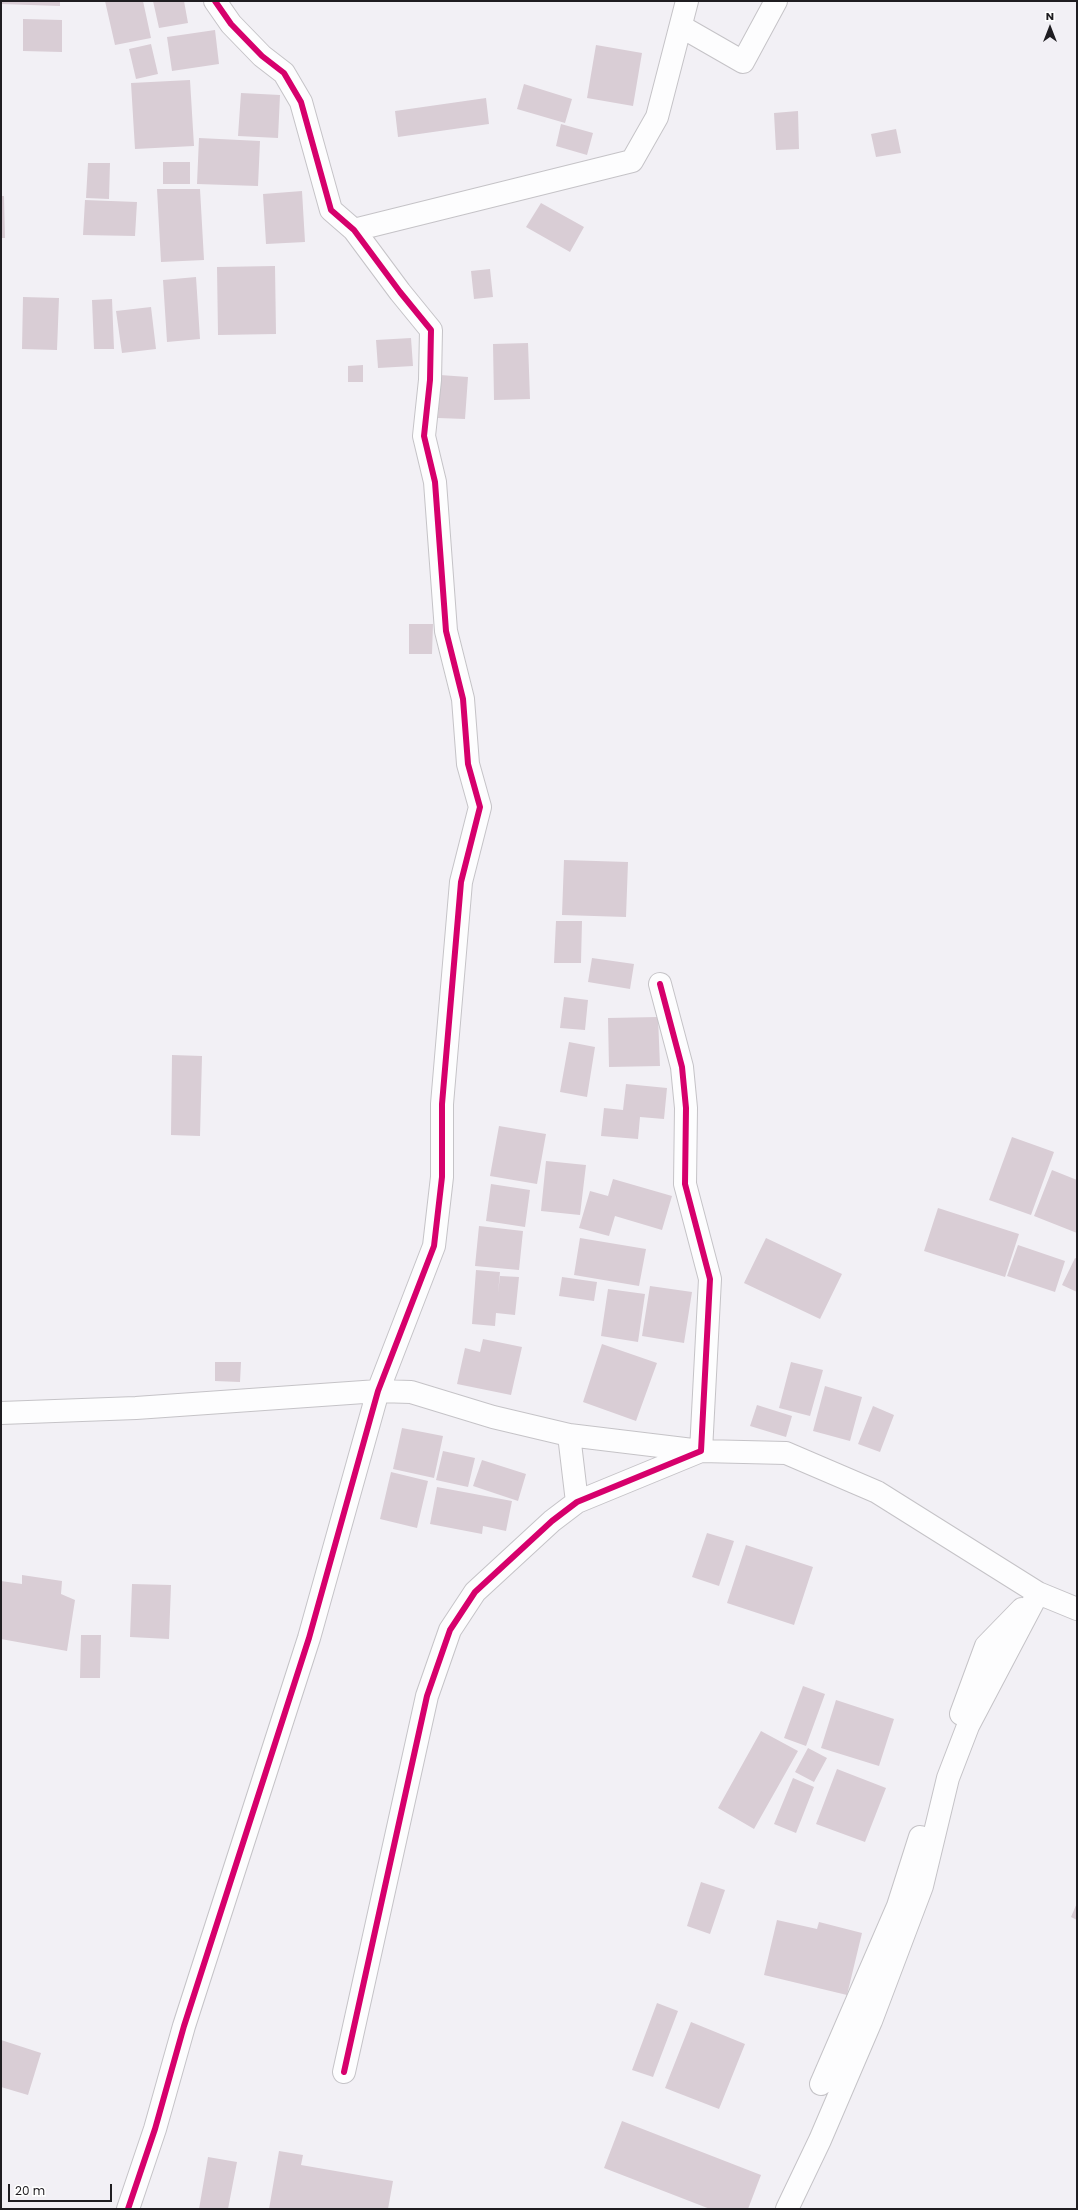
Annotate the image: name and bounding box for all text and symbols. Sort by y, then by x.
north arrow [1030,8,1070,48]
text: N [1046,8,1054,24]
scale bar [10,2176,114,2202]
text: 20 m [15,2182,45,2199]

